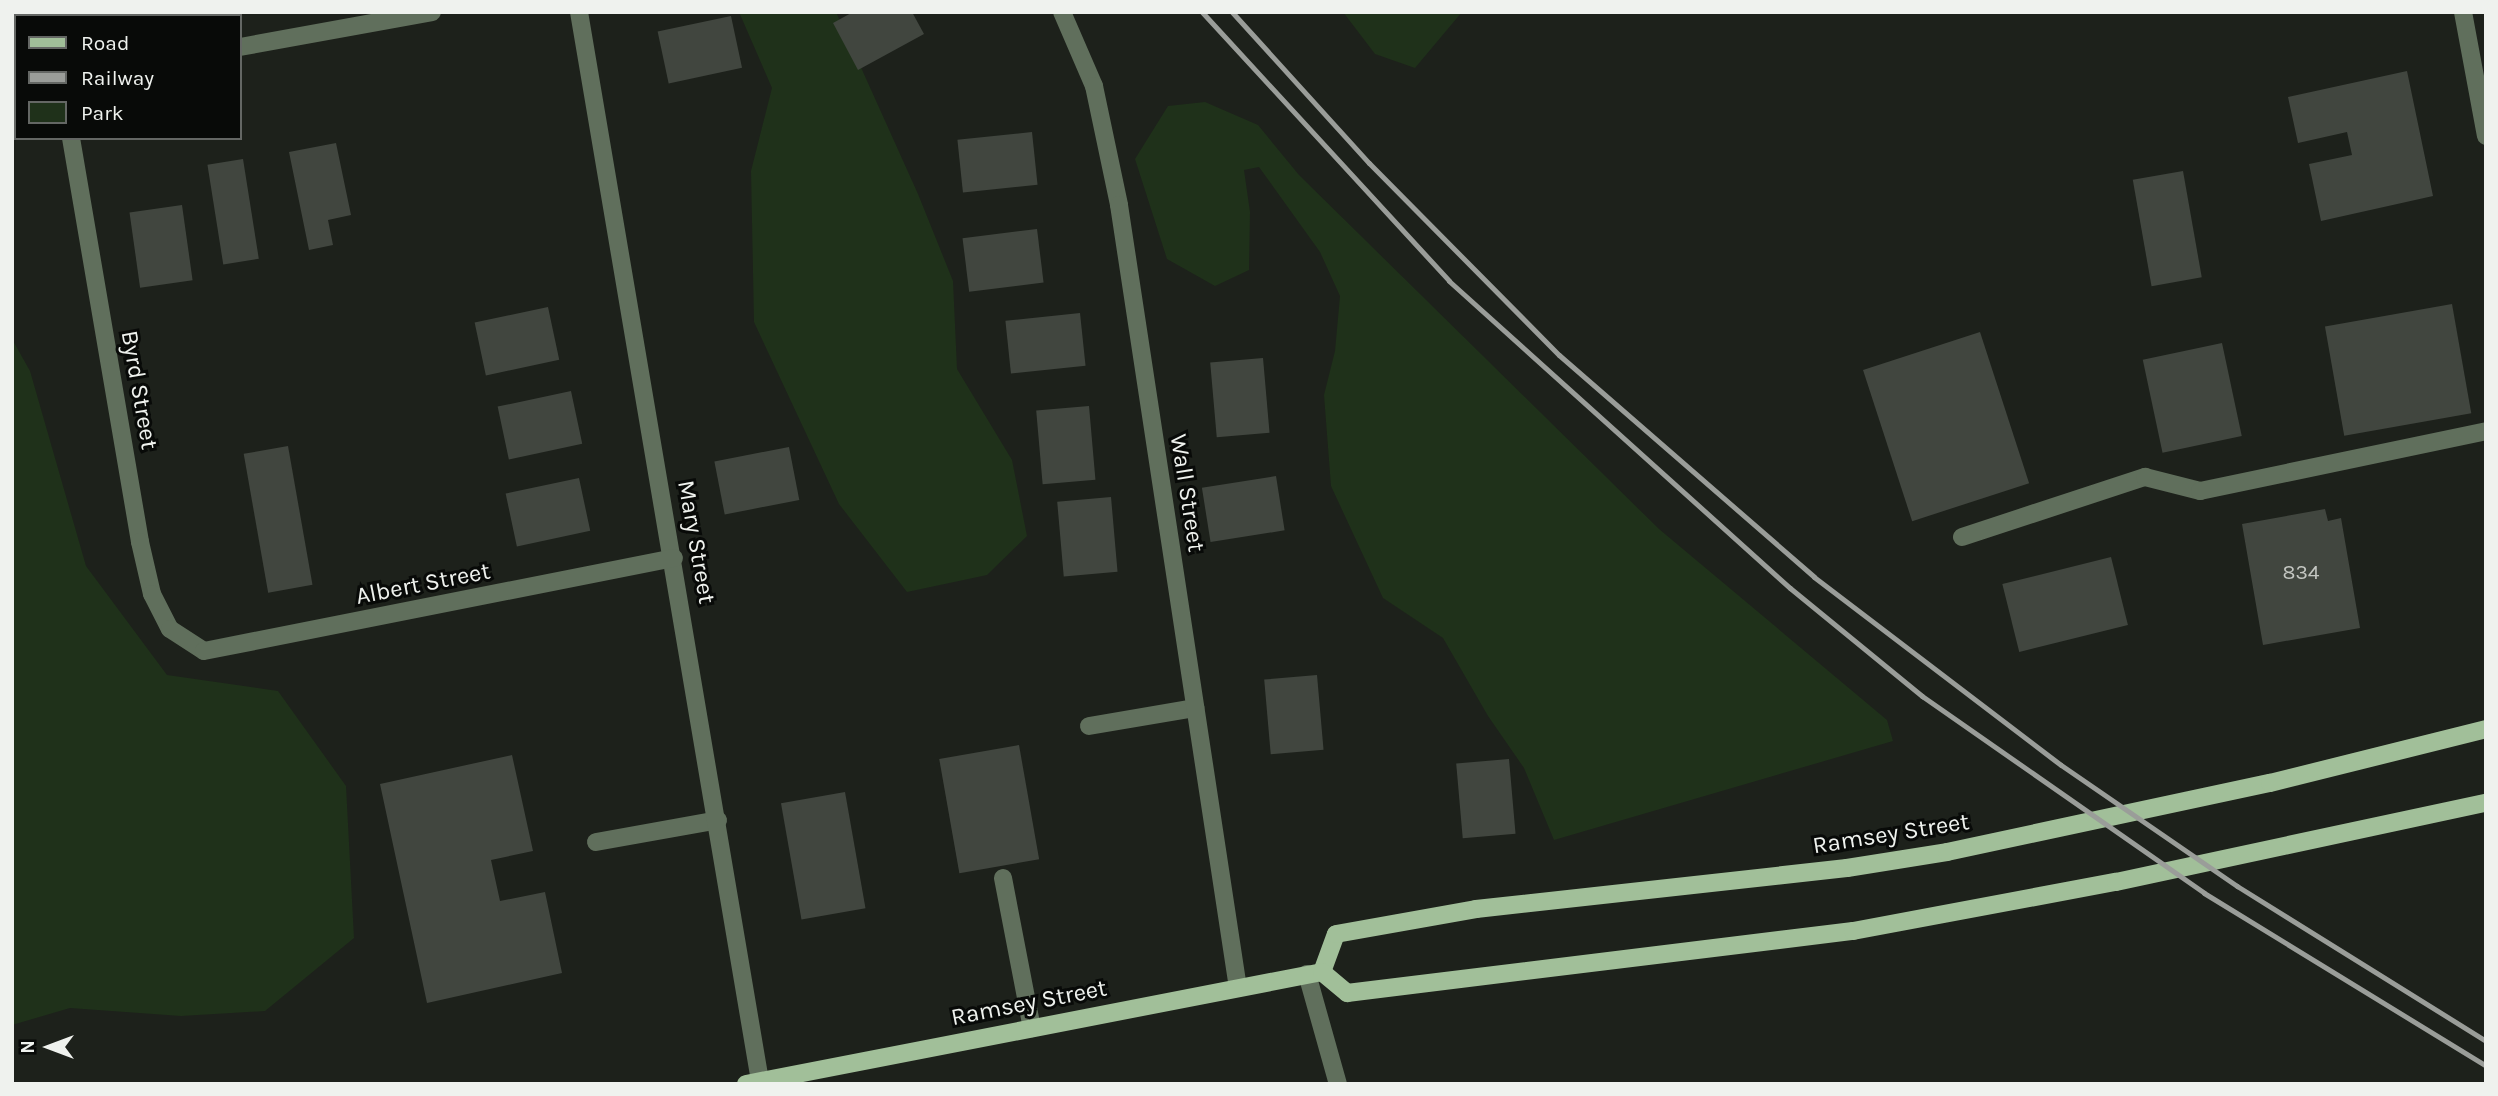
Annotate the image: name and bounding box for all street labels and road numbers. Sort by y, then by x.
street label: Byrd Street [114,328,164,452]
street label: Wall Street [1163,432,1211,554]
street label: Mary Street [671,478,721,606]
street label: Albert Street [353,557,493,611]
street label: Ramsey Street [1811,807,1971,861]
street label: Ramsey Street [949,974,1109,1032]

